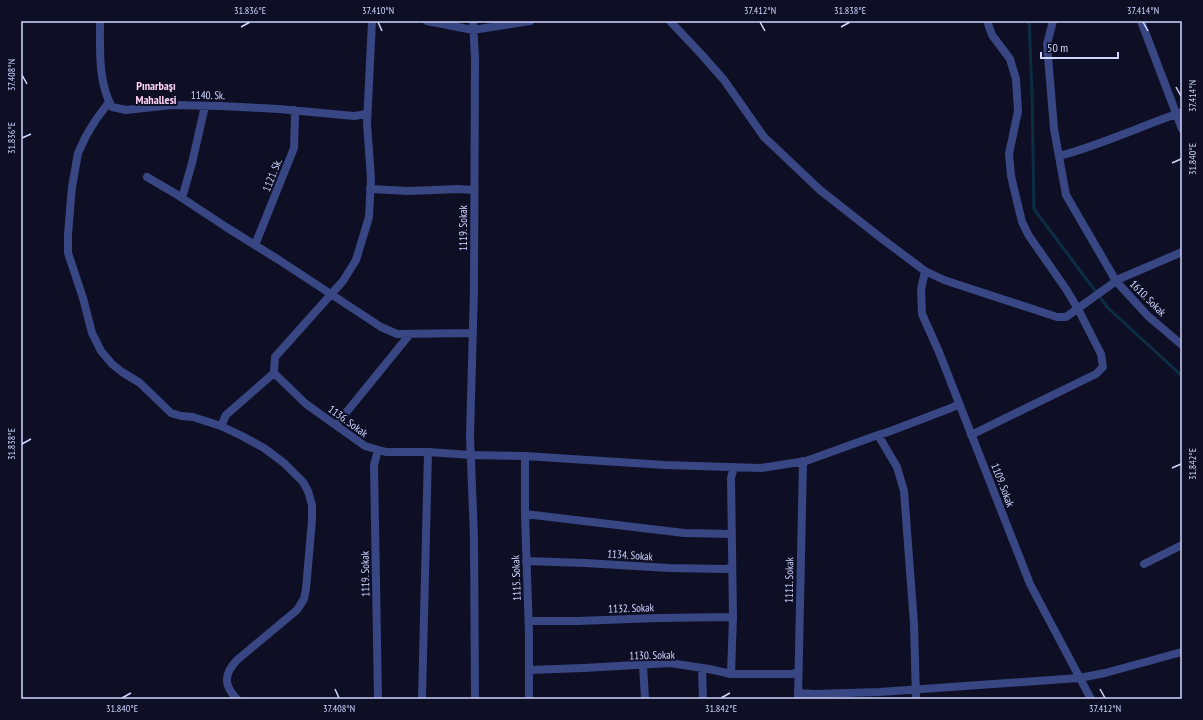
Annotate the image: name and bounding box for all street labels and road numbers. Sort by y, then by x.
street label: 1140. Sk. [191,88,225,102]
street label: 1121. Sk. [259,156,285,194]
street label: 1119. Sokak [456,204,470,251]
street label: 1610. Sokak [1127,277,1170,320]
street label: 1136. Sokak [325,402,371,441]
street label: 1109. Sokak [988,461,1018,510]
street label: 1134. Sokak [607,546,654,564]
street label: 1119. Sokak [358,550,372,597]
street label: 1115. Sokak [508,554,524,601]
street label: 1111. Sokak [782,556,796,603]
street label: 1132. Sokak [608,600,655,616]
street label: 1130. Sokak [629,648,676,662]

